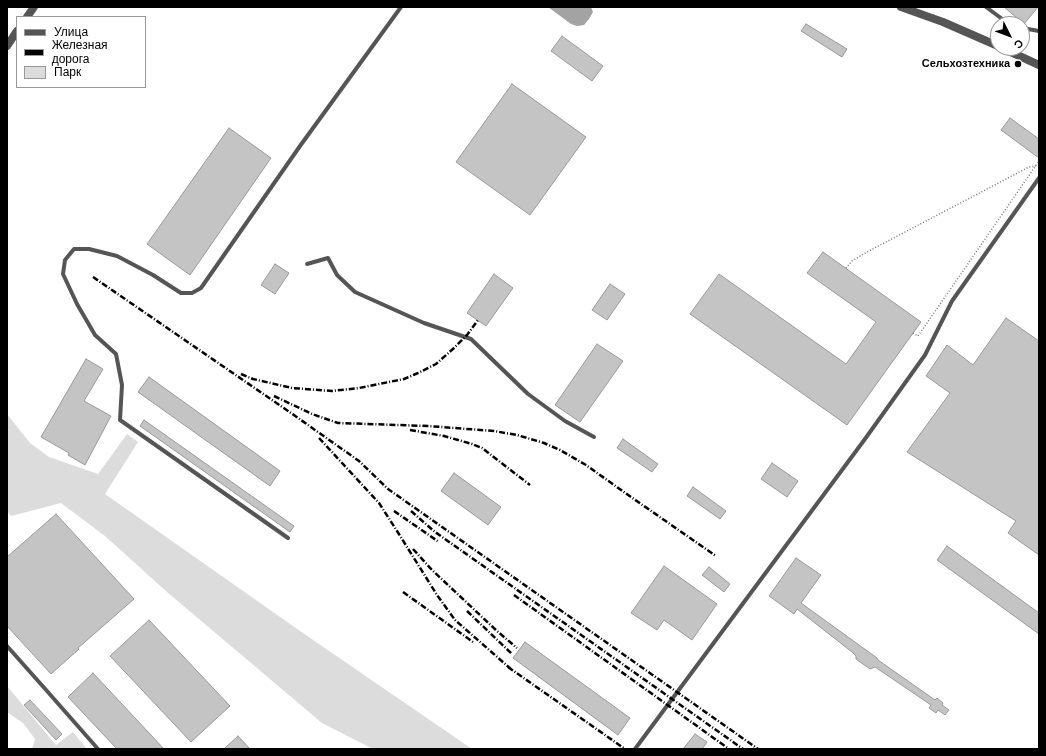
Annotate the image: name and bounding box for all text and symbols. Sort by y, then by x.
legend [16,16,146,88]
north arrow [990,16,1030,56]
text: Улица [54,25,88,39]
text: С [1011,36,1026,51]
text: Железная дорога [52,38,108,66]
place label: Сельхозтехника [922,57,1010,71]
marker: Сельхозтехника [1013,59,1023,69]
text: Парк [54,65,81,79]

